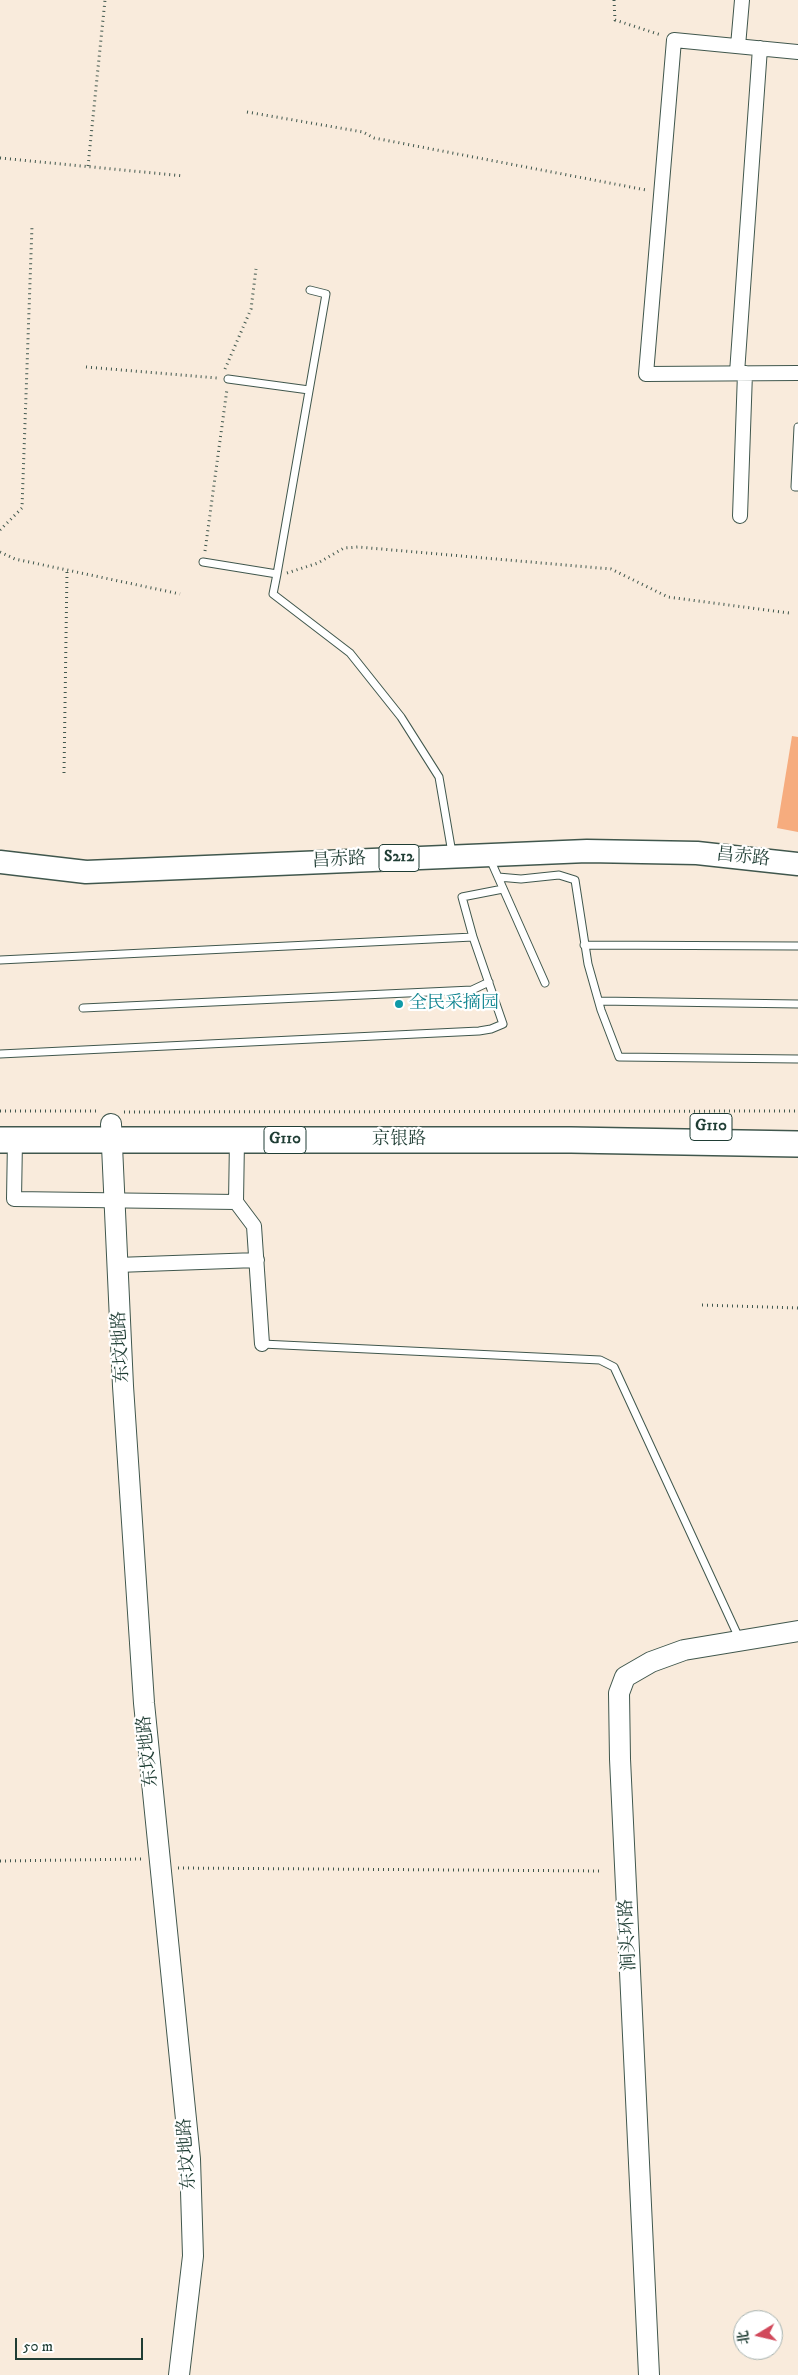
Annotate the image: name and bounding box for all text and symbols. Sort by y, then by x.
road number: S212 [379,844,419,871]
street label: 昌赤路 [715,844,771,872]
street label: 昌赤路 [311,849,367,873]
place label: 全民采摘园 [409,993,499,1015]
marker: 全民采摘园 [393,998,405,1010]
road number: G110 [690,1114,732,1140]
road number: G110 [264,1126,306,1154]
street label: 京银路 [372,1129,426,1151]
street label: 东坟地路 [109,1310,135,1384]
street label: 东坟地路 [134,1714,164,1788]
street label: 涧头环路 [616,1898,642,1972]
street label: 东坟地路 [175,2117,201,2191]
north arrow [733,2310,783,2360]
scale bar [18,2328,145,2360]
text: 北 [734,2329,754,2346]
text: 50 m [23,2337,53,2356]

